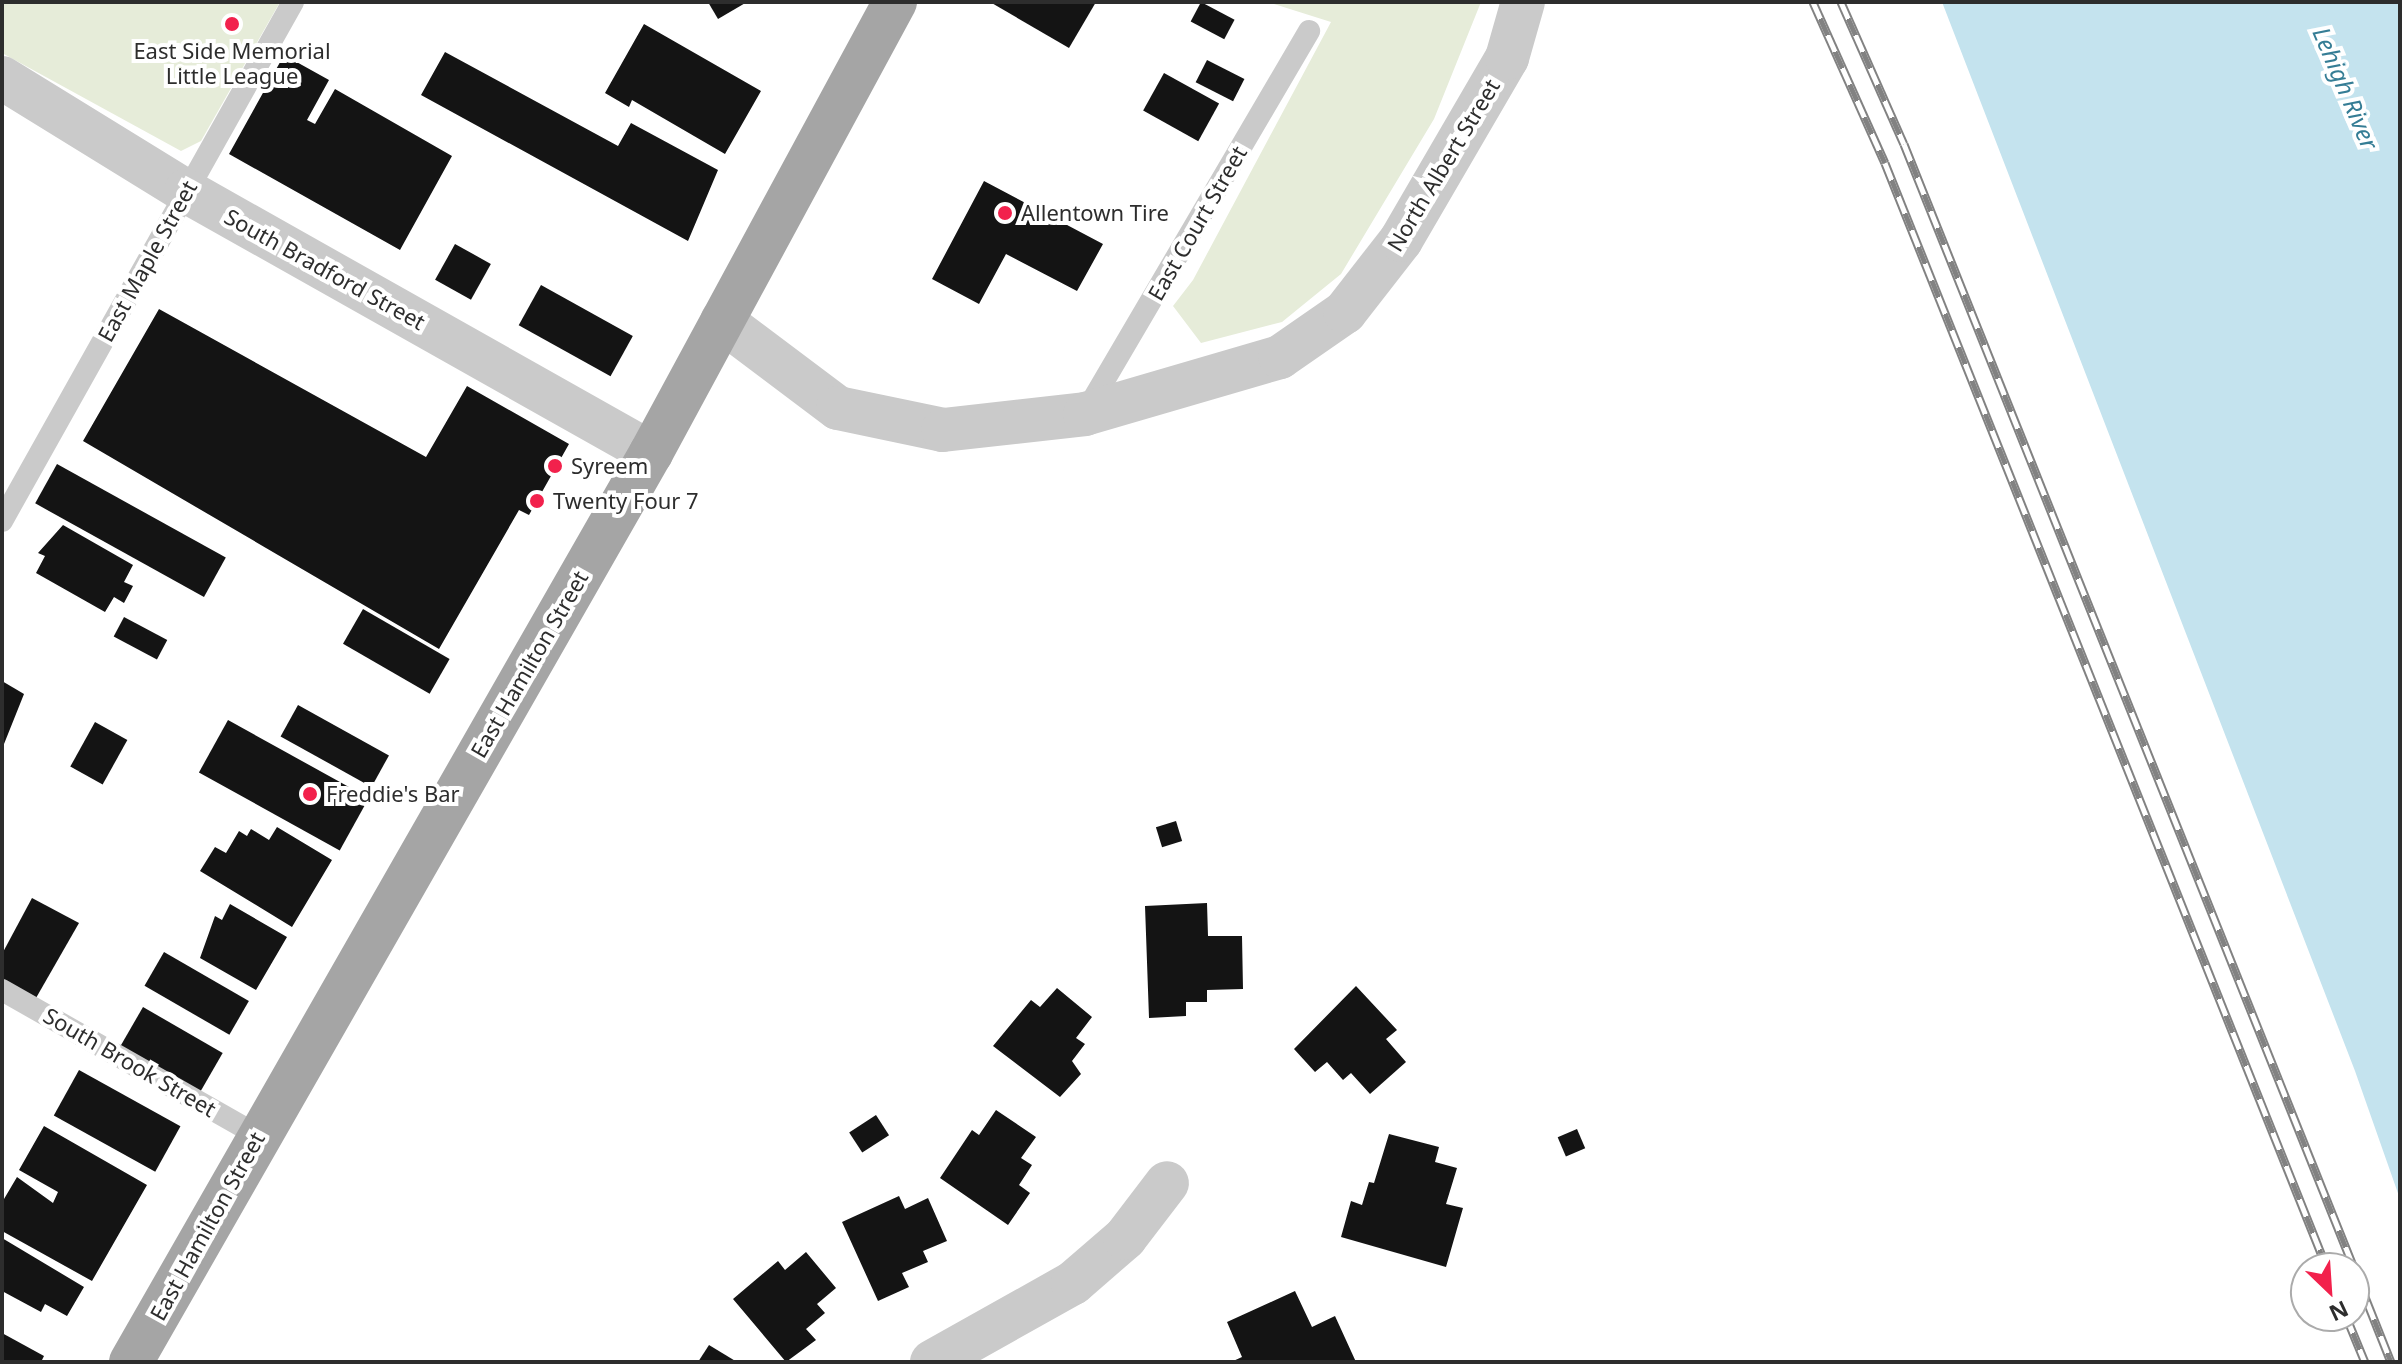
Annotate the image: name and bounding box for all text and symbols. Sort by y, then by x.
marker: East Side Memorial Little League [223,15,241,33]
water label: Lehigh River [2307,22,2385,154]
place label: East Side Memorial Little League [133,37,331,88]
street label: North Albert Street [1381,74,1505,256]
street label: East Court Street [1142,141,1252,305]
street label: East Maple Street [92,176,202,346]
place label: Allentown Tire [1021,200,1169,226]
street label: South Bradford Street [220,203,430,335]
marker: Allentown Tire [996,204,1014,222]
place label: Syreem [571,453,648,479]
marker: Syreem [546,457,564,475]
place label: Twenty Four 7 [553,488,699,514]
marker: Twenty Four 7 [528,492,546,510]
street label: East Hamilton Street [465,566,593,762]
place label: Freddie's Bar [326,781,460,807]
marker: Freddie's Bar [301,785,319,803]
street label: South Brook Street [39,1002,221,1122]
street label: East Hamilton Street [144,1127,270,1325]
north arrow [2290,1252,2370,1332]
text: N [2325,1295,2354,1329]

